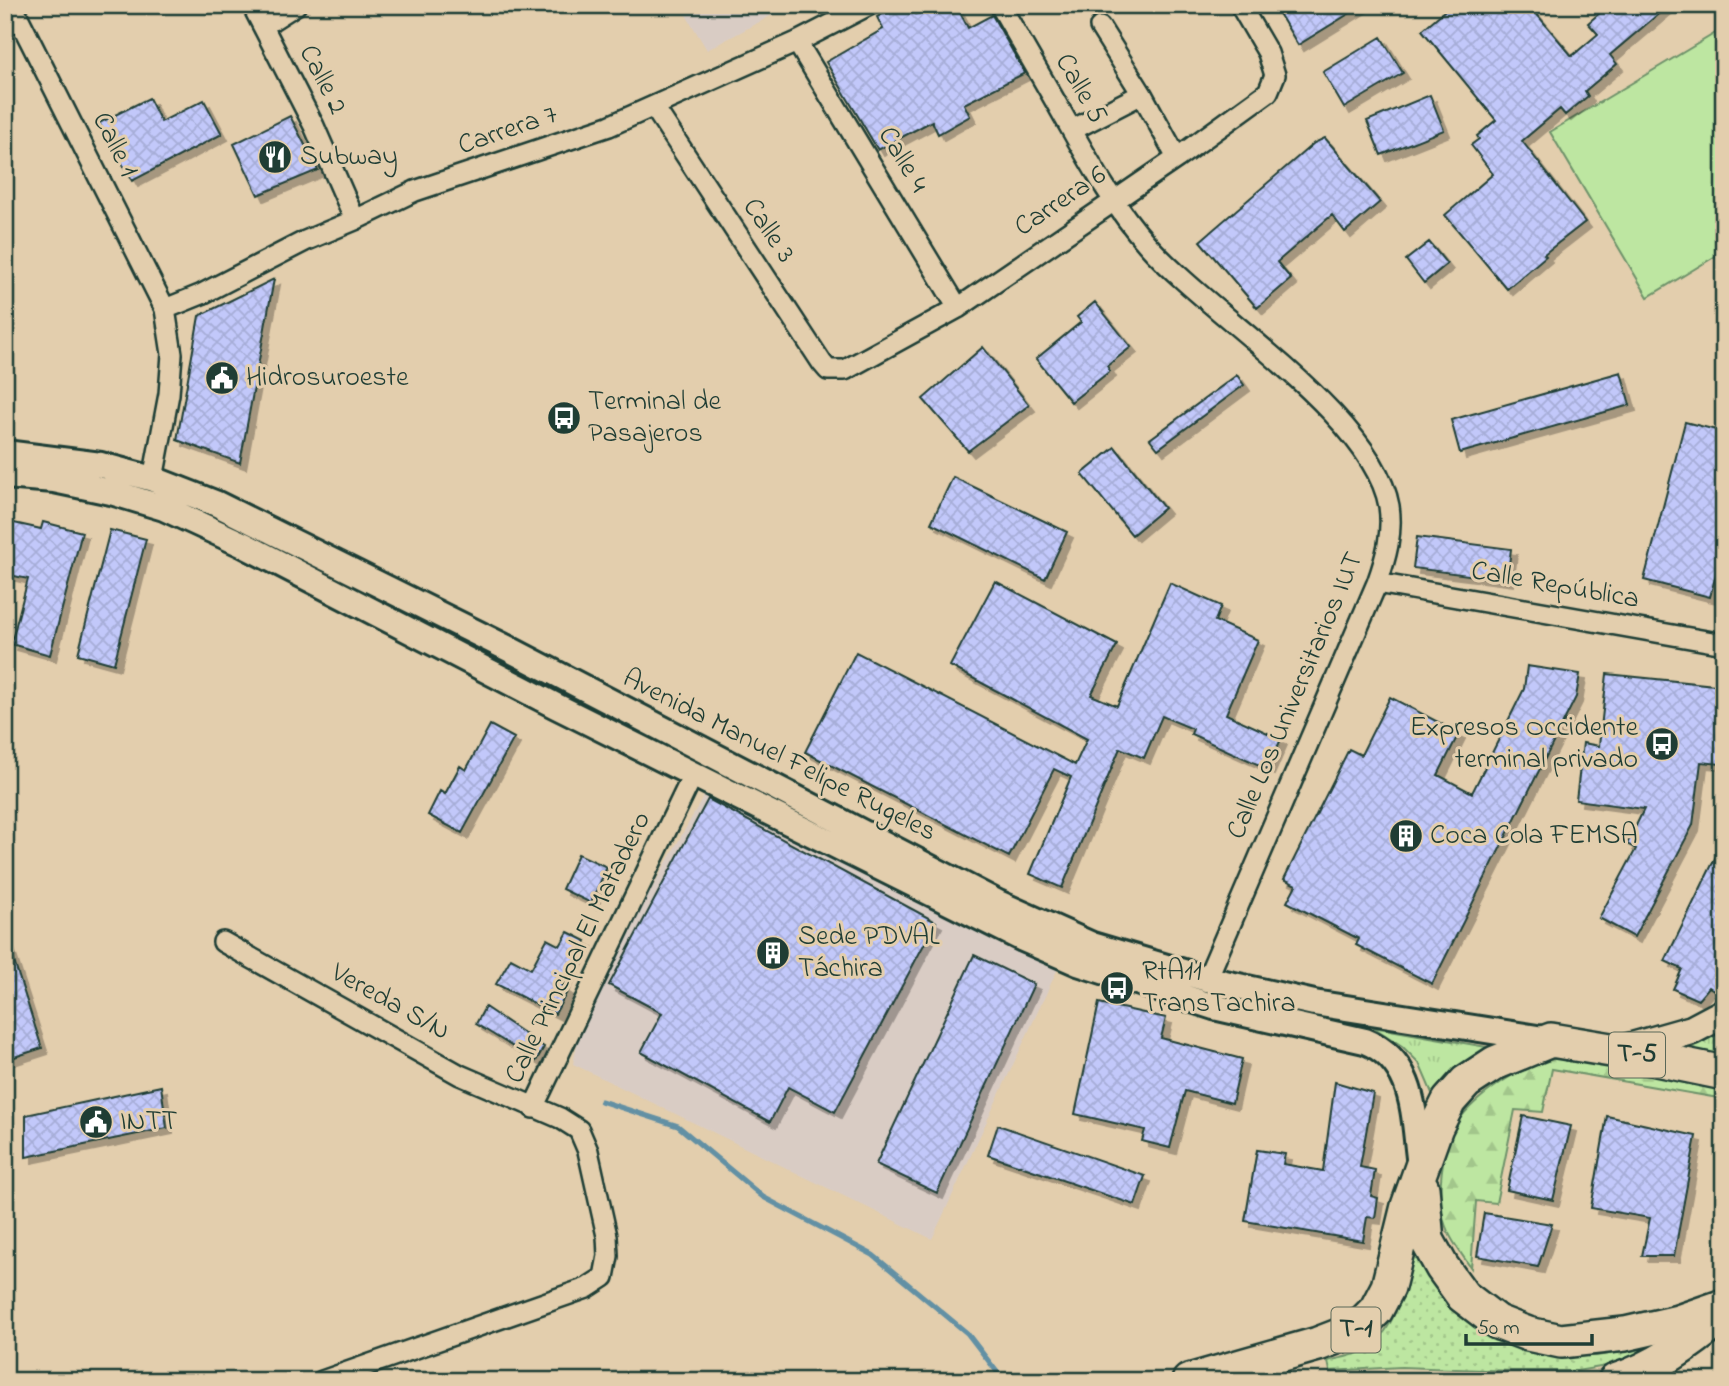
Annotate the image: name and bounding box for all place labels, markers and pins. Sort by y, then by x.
place label: Subway [300,137,398,178]
restaurant icon: Subway [256,138,294,176]
place label: Hidrosuroeste [246,358,409,399]
public building icon: Hidrosuroeste [203,359,241,397]
place label: Terminal de Pasajeros [588,382,721,455]
bus stop icon: Terminal de Pasajeros [545,399,583,437]
place label: Expresos Occidente terminal privado [1410,708,1638,781]
bus stop icon: Expresos Occidente terminal privado [1643,725,1681,763]
place label: Coca Cola FEMSA [1430,816,1638,857]
building icon: Coca Cola FEMSA [1387,817,1425,855]
place label: Sede PDVAL Táchira [798,917,940,990]
building icon: Sede PDVAL Táchira [754,934,792,972]
place label: RtA11 TransTachira [1142,952,1296,1025]
bus stop icon: RtA11 TransTachira [1098,969,1136,1007]
place label: INTT [120,1102,178,1143]
public building icon: INTT [77,1103,115,1141]

